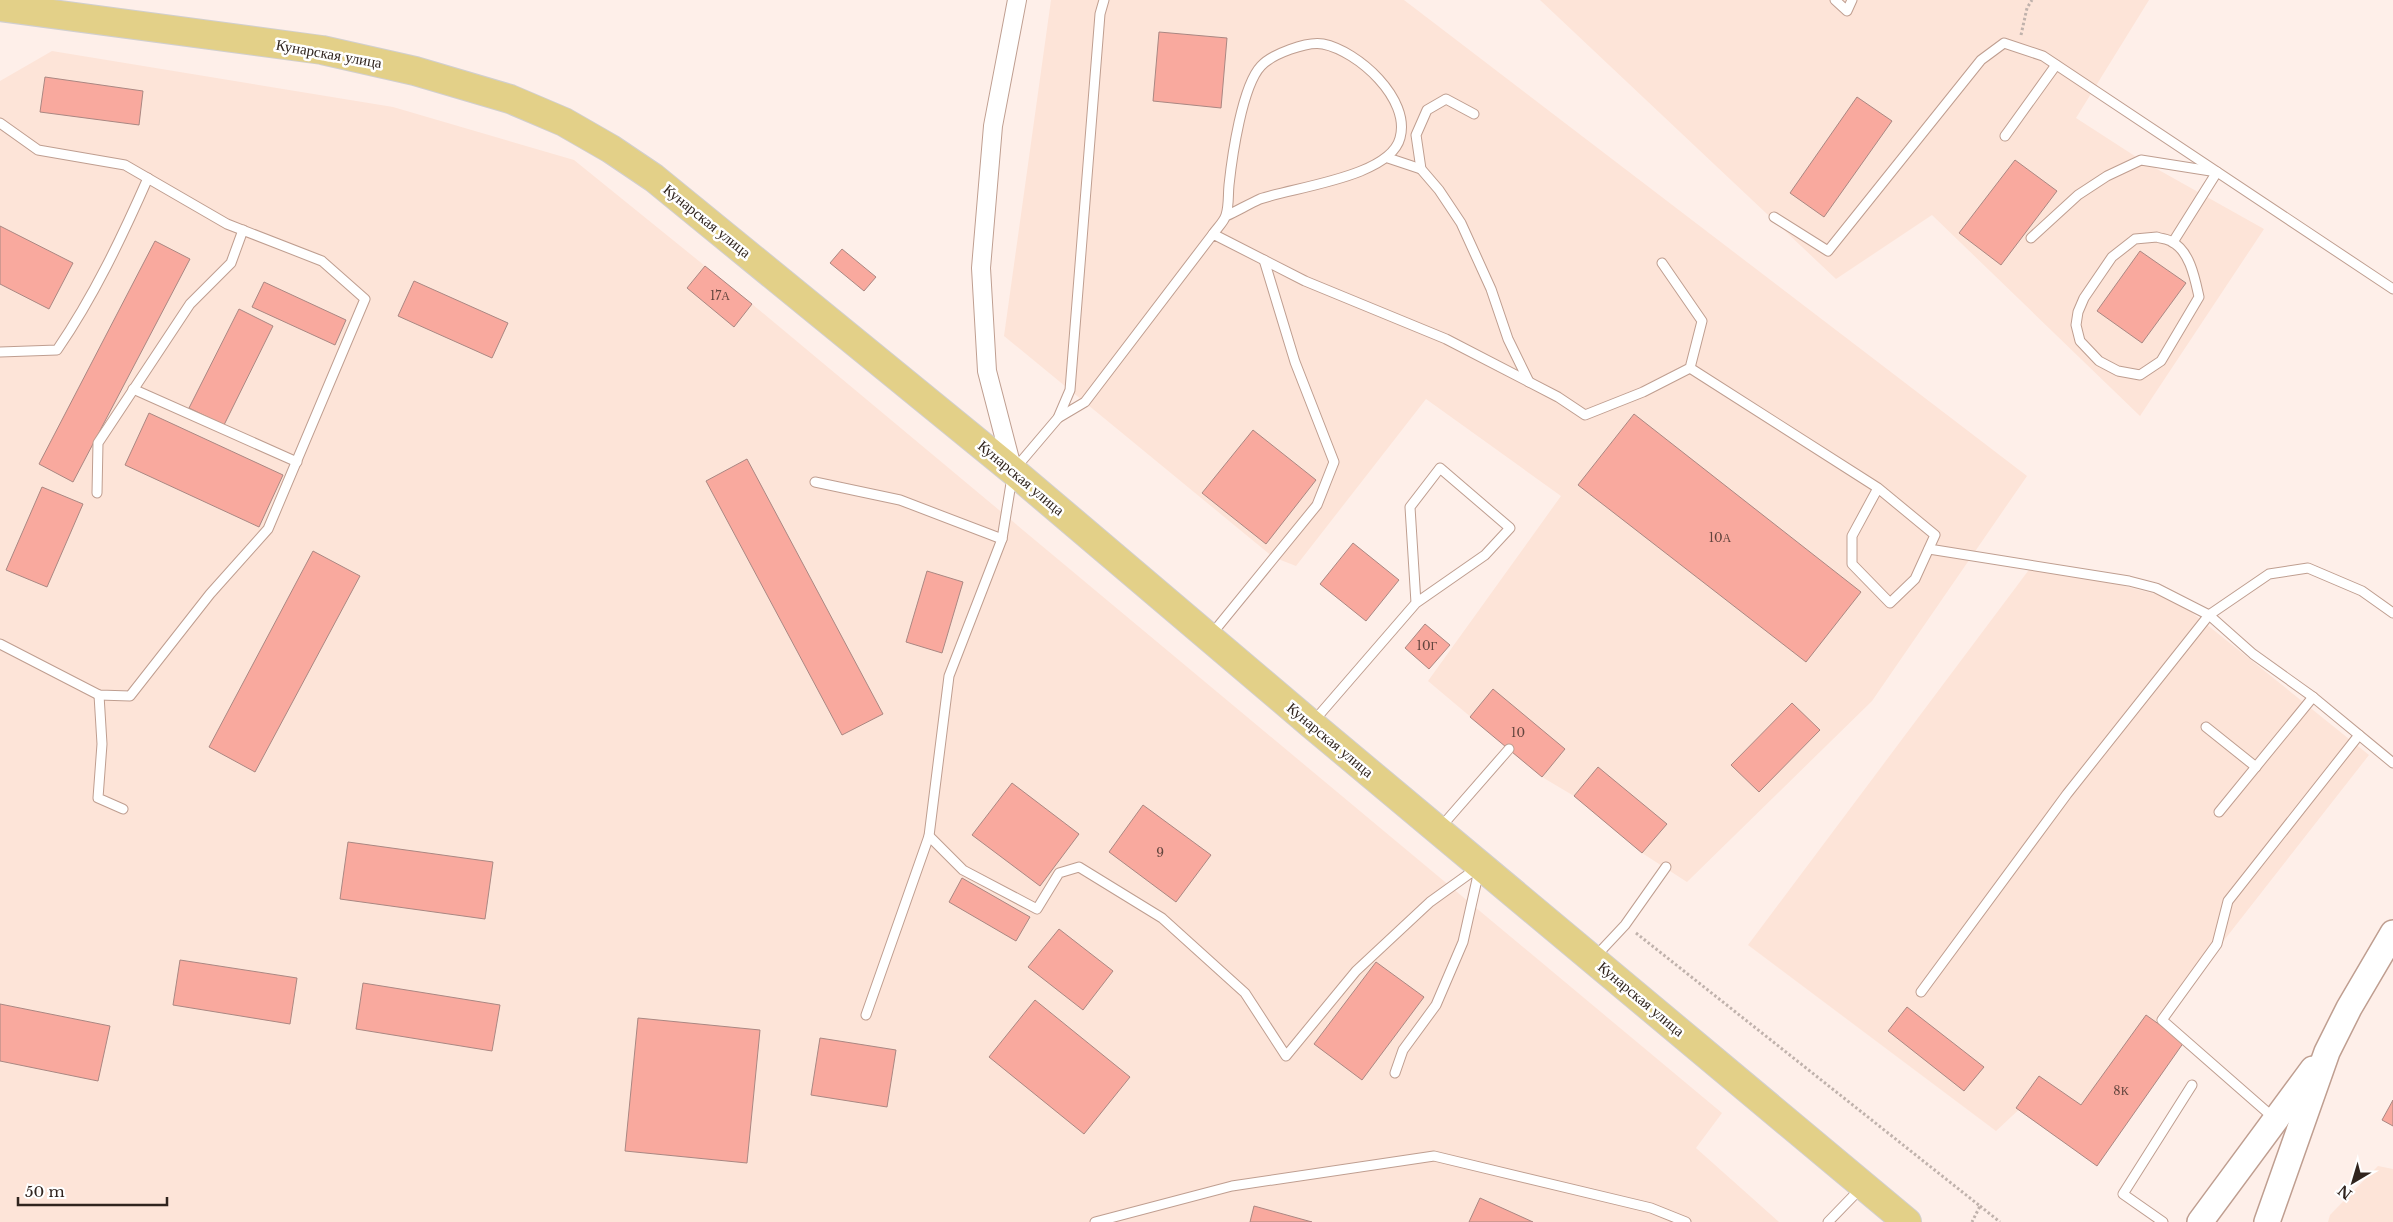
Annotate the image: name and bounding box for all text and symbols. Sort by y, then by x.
street label: Кунарская улица [275,35,384,72]
street label: Кунарская улица [660,180,755,262]
house number: 17А [710,288,730,303]
street label: Кунарская улица [974,436,1069,520]
house number: 10А [1709,530,1732,545]
house number: 10Г [1417,638,1437,653]
street label: Кунарская улица [1283,698,1378,782]
house number: 10 [1511,725,1525,740]
house number: 9 [1156,845,1164,860]
street label: Кунарская улица [1594,957,1689,1041]
house number: 8К [2113,1083,2130,1098]
north arrow [2328,1157,2378,1207]
scale bar [18,1174,166,1206]
text: N [2334,1181,2356,1203]
text: 50 m [25,1182,65,1201]

